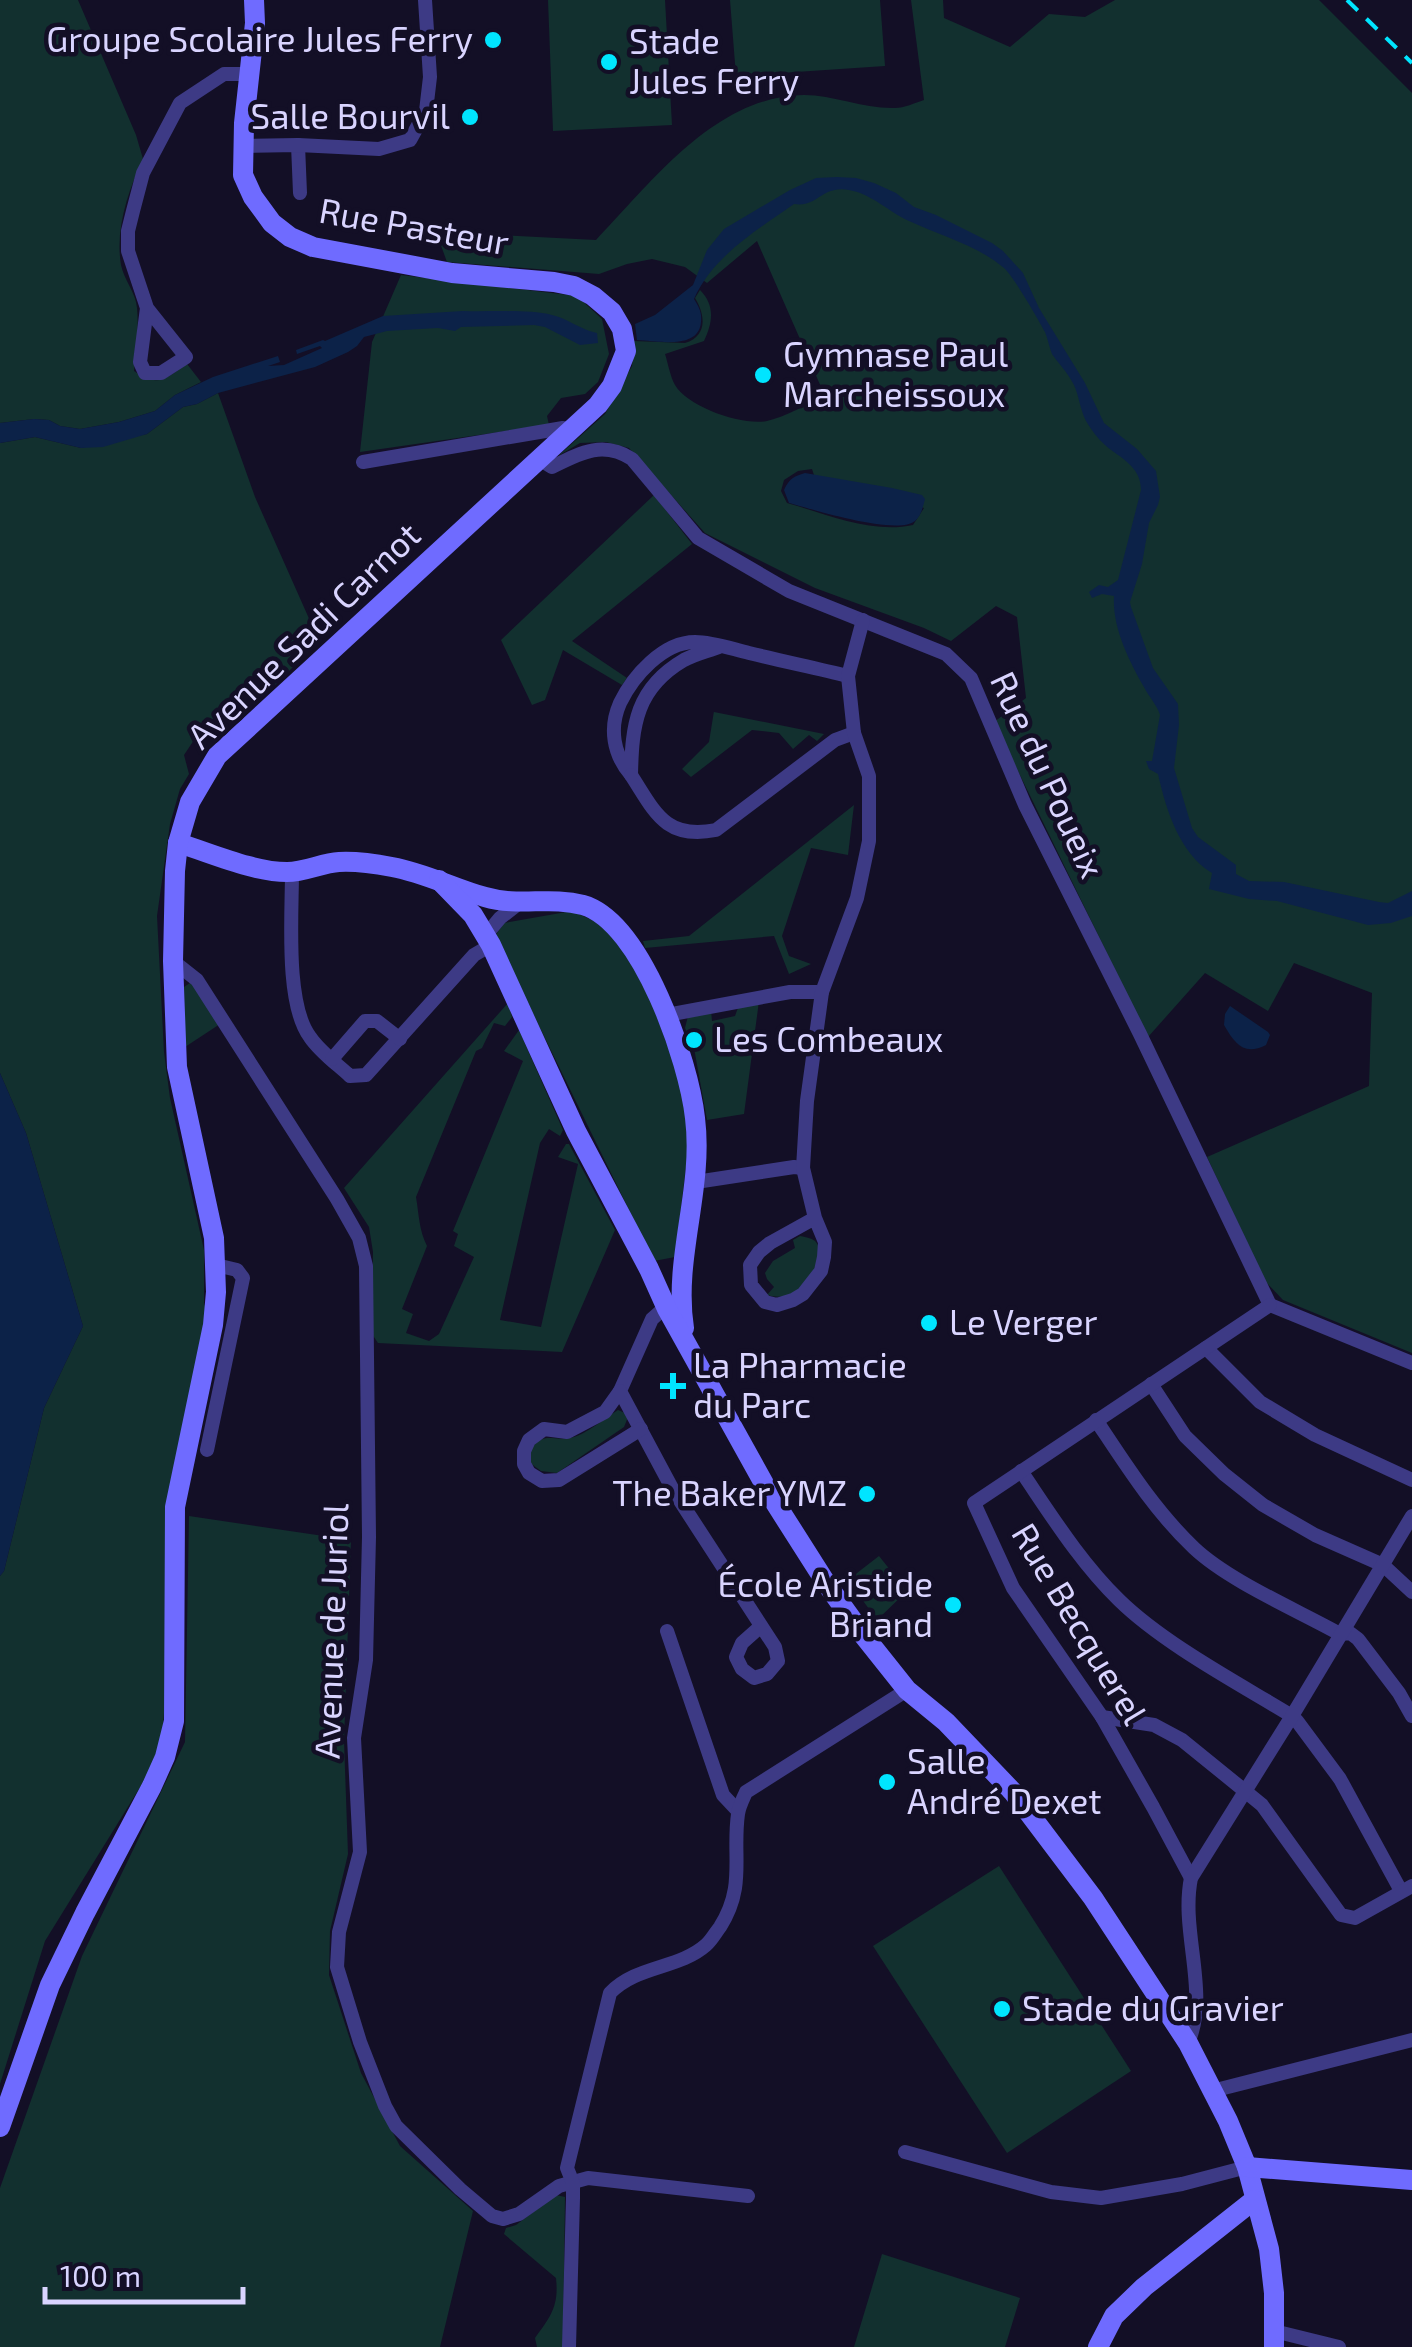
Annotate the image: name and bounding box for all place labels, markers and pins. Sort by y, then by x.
place label: Groupe Scolaire Jules Ferry [46,17,473,59]
place label: Stade Jules Ferry [629,19,799,101]
marker: Groupe Scolaire Jules Ferry [482,29,504,51]
marker: Stade Jules Ferry [598,51,620,73]
place label: Salle Bourvil [251,94,451,136]
marker: Salle Bourvil [459,106,481,128]
place label: Gymnase Paul Marcheissoux [783,332,1009,414]
marker: Gymnase Paul Marcheissoux [752,364,774,386]
place label: Les Combeaux [714,1017,943,1059]
marker: Les Combeaux [683,1029,705,1051]
place label: Le Verger [949,1300,1098,1342]
marker: Le Verger [918,1312,940,1334]
place label: La Pharmacie du Parc [693,1343,907,1425]
marker: La Pharmacie du Parc [662,1375,684,1397]
place label: The Baker YMZ [612,1471,847,1513]
marker: The Baker YMZ [856,1483,878,1505]
place label: École Aristide Briand [717,1562,933,1644]
marker: École Aristide Briand [942,1594,964,1616]
place label: Salle André Dexet [907,1739,1102,1821]
marker: Salle André Dexet [876,1771,898,1793]
place label: Stade du Gravier [1022,1986,1284,2028]
marker: Stade du Gravier [991,1998,1013,2020]

